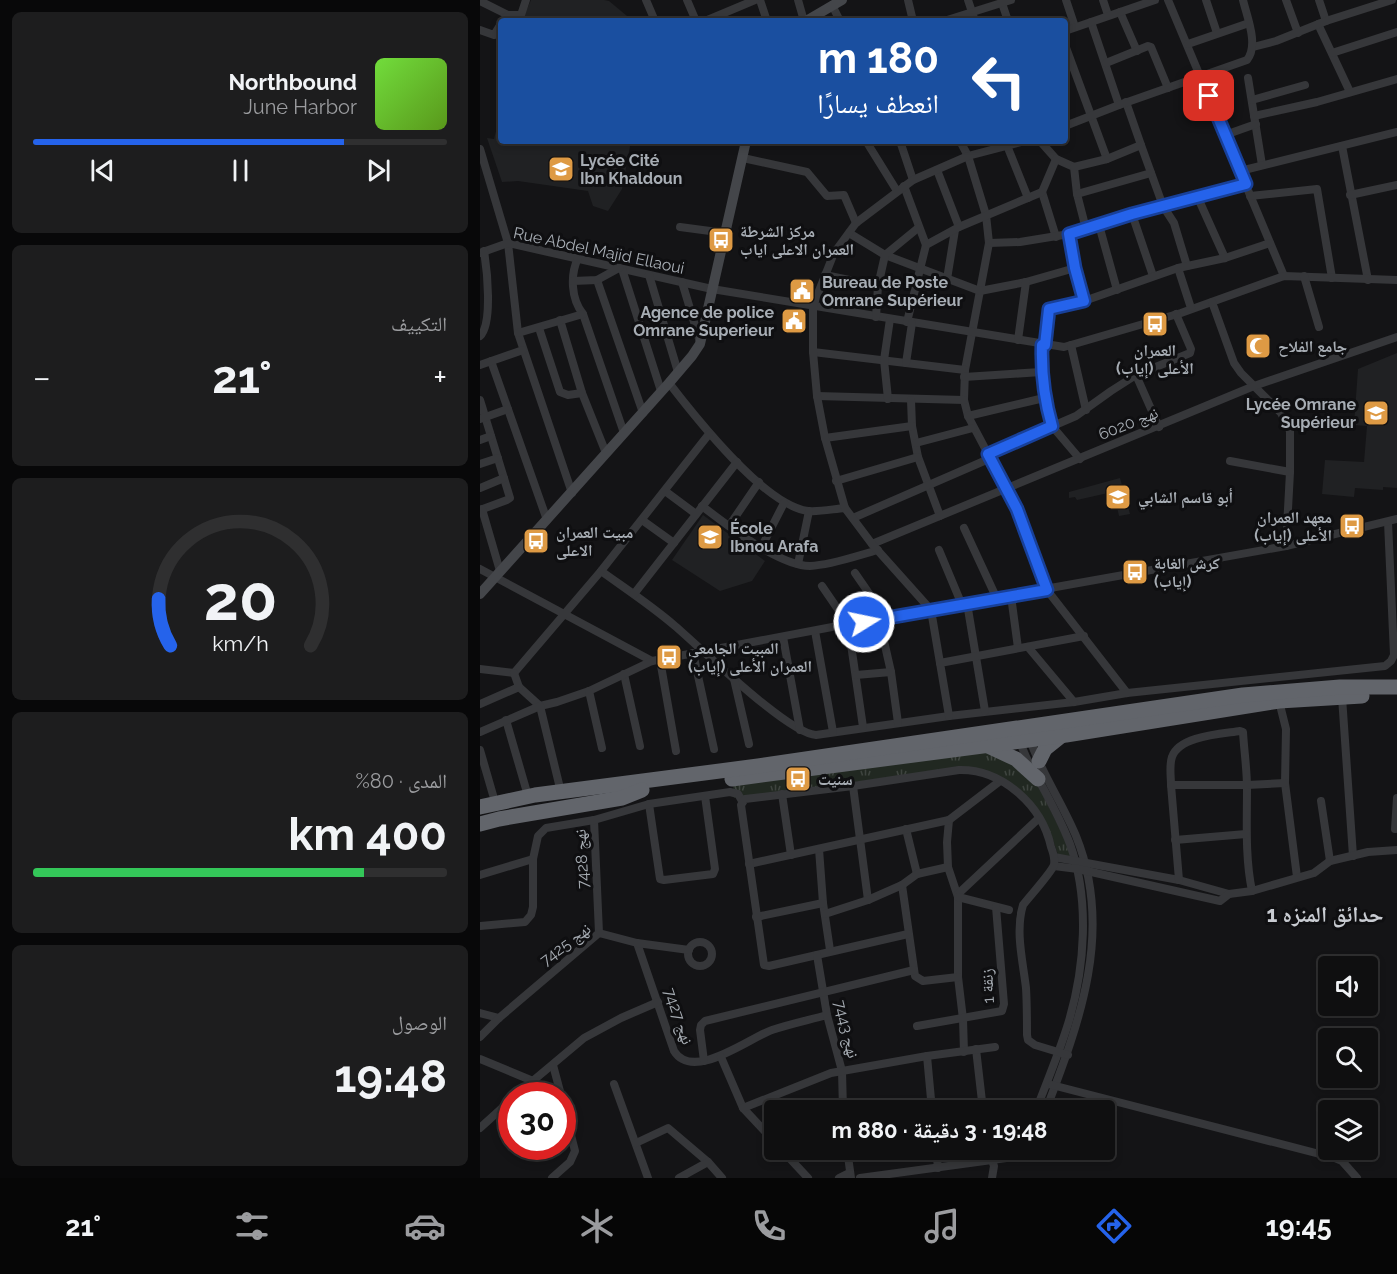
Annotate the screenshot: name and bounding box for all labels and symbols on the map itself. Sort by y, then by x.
pin [1183,70,1234,121]
place label: Lycée Cité Ibn Khaldoun [580,151,682,188]
school or university icon: Lycée Cité Ibn Khaldoun [546,154,576,184]
place label: مركز الشرطة العمران الاعلى اياب [740,222,854,259]
street label: Rue Abdel Majid Ellaoui [512,223,686,278]
bus stop icon: مركز الشرطة العمران الاعلى اياب [706,225,736,255]
place label: Bureau de Poste Omrane Supérieur [822,273,963,310]
public building icon: Bureau de Poste Omrane Supérieur [787,276,817,306]
place label: Agence de police Omrane Superieur [633,303,774,340]
public building icon: Agence de police Omrane Superieur [779,306,809,336]
bus stop icon: العمران الأعلى (إياب) [1140,309,1170,339]
mosque icon: جامع الفلاح [1243,331,1273,361]
place label: جامع الفلاح [1278,337,1347,357]
place label: العمران الأعلى (إياب) [1116,341,1194,379]
place label: Lycée Omrane Supérieur [1246,395,1356,432]
school or university icon: Lycée Omrane Supérieur [1361,398,1391,428]
street label: نهج 6020 [1096,403,1161,445]
school or university icon: أبو قاسم الشابي [1103,482,1133,512]
place label: أبو قاسم الشابي [1138,488,1233,510]
place label: معهد العمران الأعلى (إياب) [1254,508,1332,546]
bus stop icon: معهد العمران الأعلى (إياب) [1337,511,1367,541]
place label: École Ibnou Arafa [730,518,818,556]
school or university icon: École Ibnou Arafa [695,522,725,552]
place label: مبيت العمران الاعلى [556,523,633,560]
bus stop icon: مبيت العمران الاعلى [521,526,551,556]
place label: كرش الغابة (إياب) [1154,554,1220,592]
bus stop icon: كرش الغابة (إياب) [1120,557,1150,587]
position arrow [832,590,896,654]
place label: المبيت الجامعي العمران الأعلى (إياب) [688,639,812,677]
bus stop icon: المبيت الجامعي العمران الأعلى (إياب) [654,642,684,672]
bus stop icon: سنيت [783,764,813,794]
place label: سنيت [818,770,853,789]
street label: نهج 7428 [570,829,594,889]
district label: حدائق المنزه 1 [1266,901,1384,928]
street label: نهج 7425 [536,919,595,970]
street label: زنقة 1 [977,968,998,1004]
street label: نهج 7427 [659,985,697,1047]
street label: نهج 7443 [829,998,863,1060]
speed limit sign: 30 [498,1082,576,1160]

